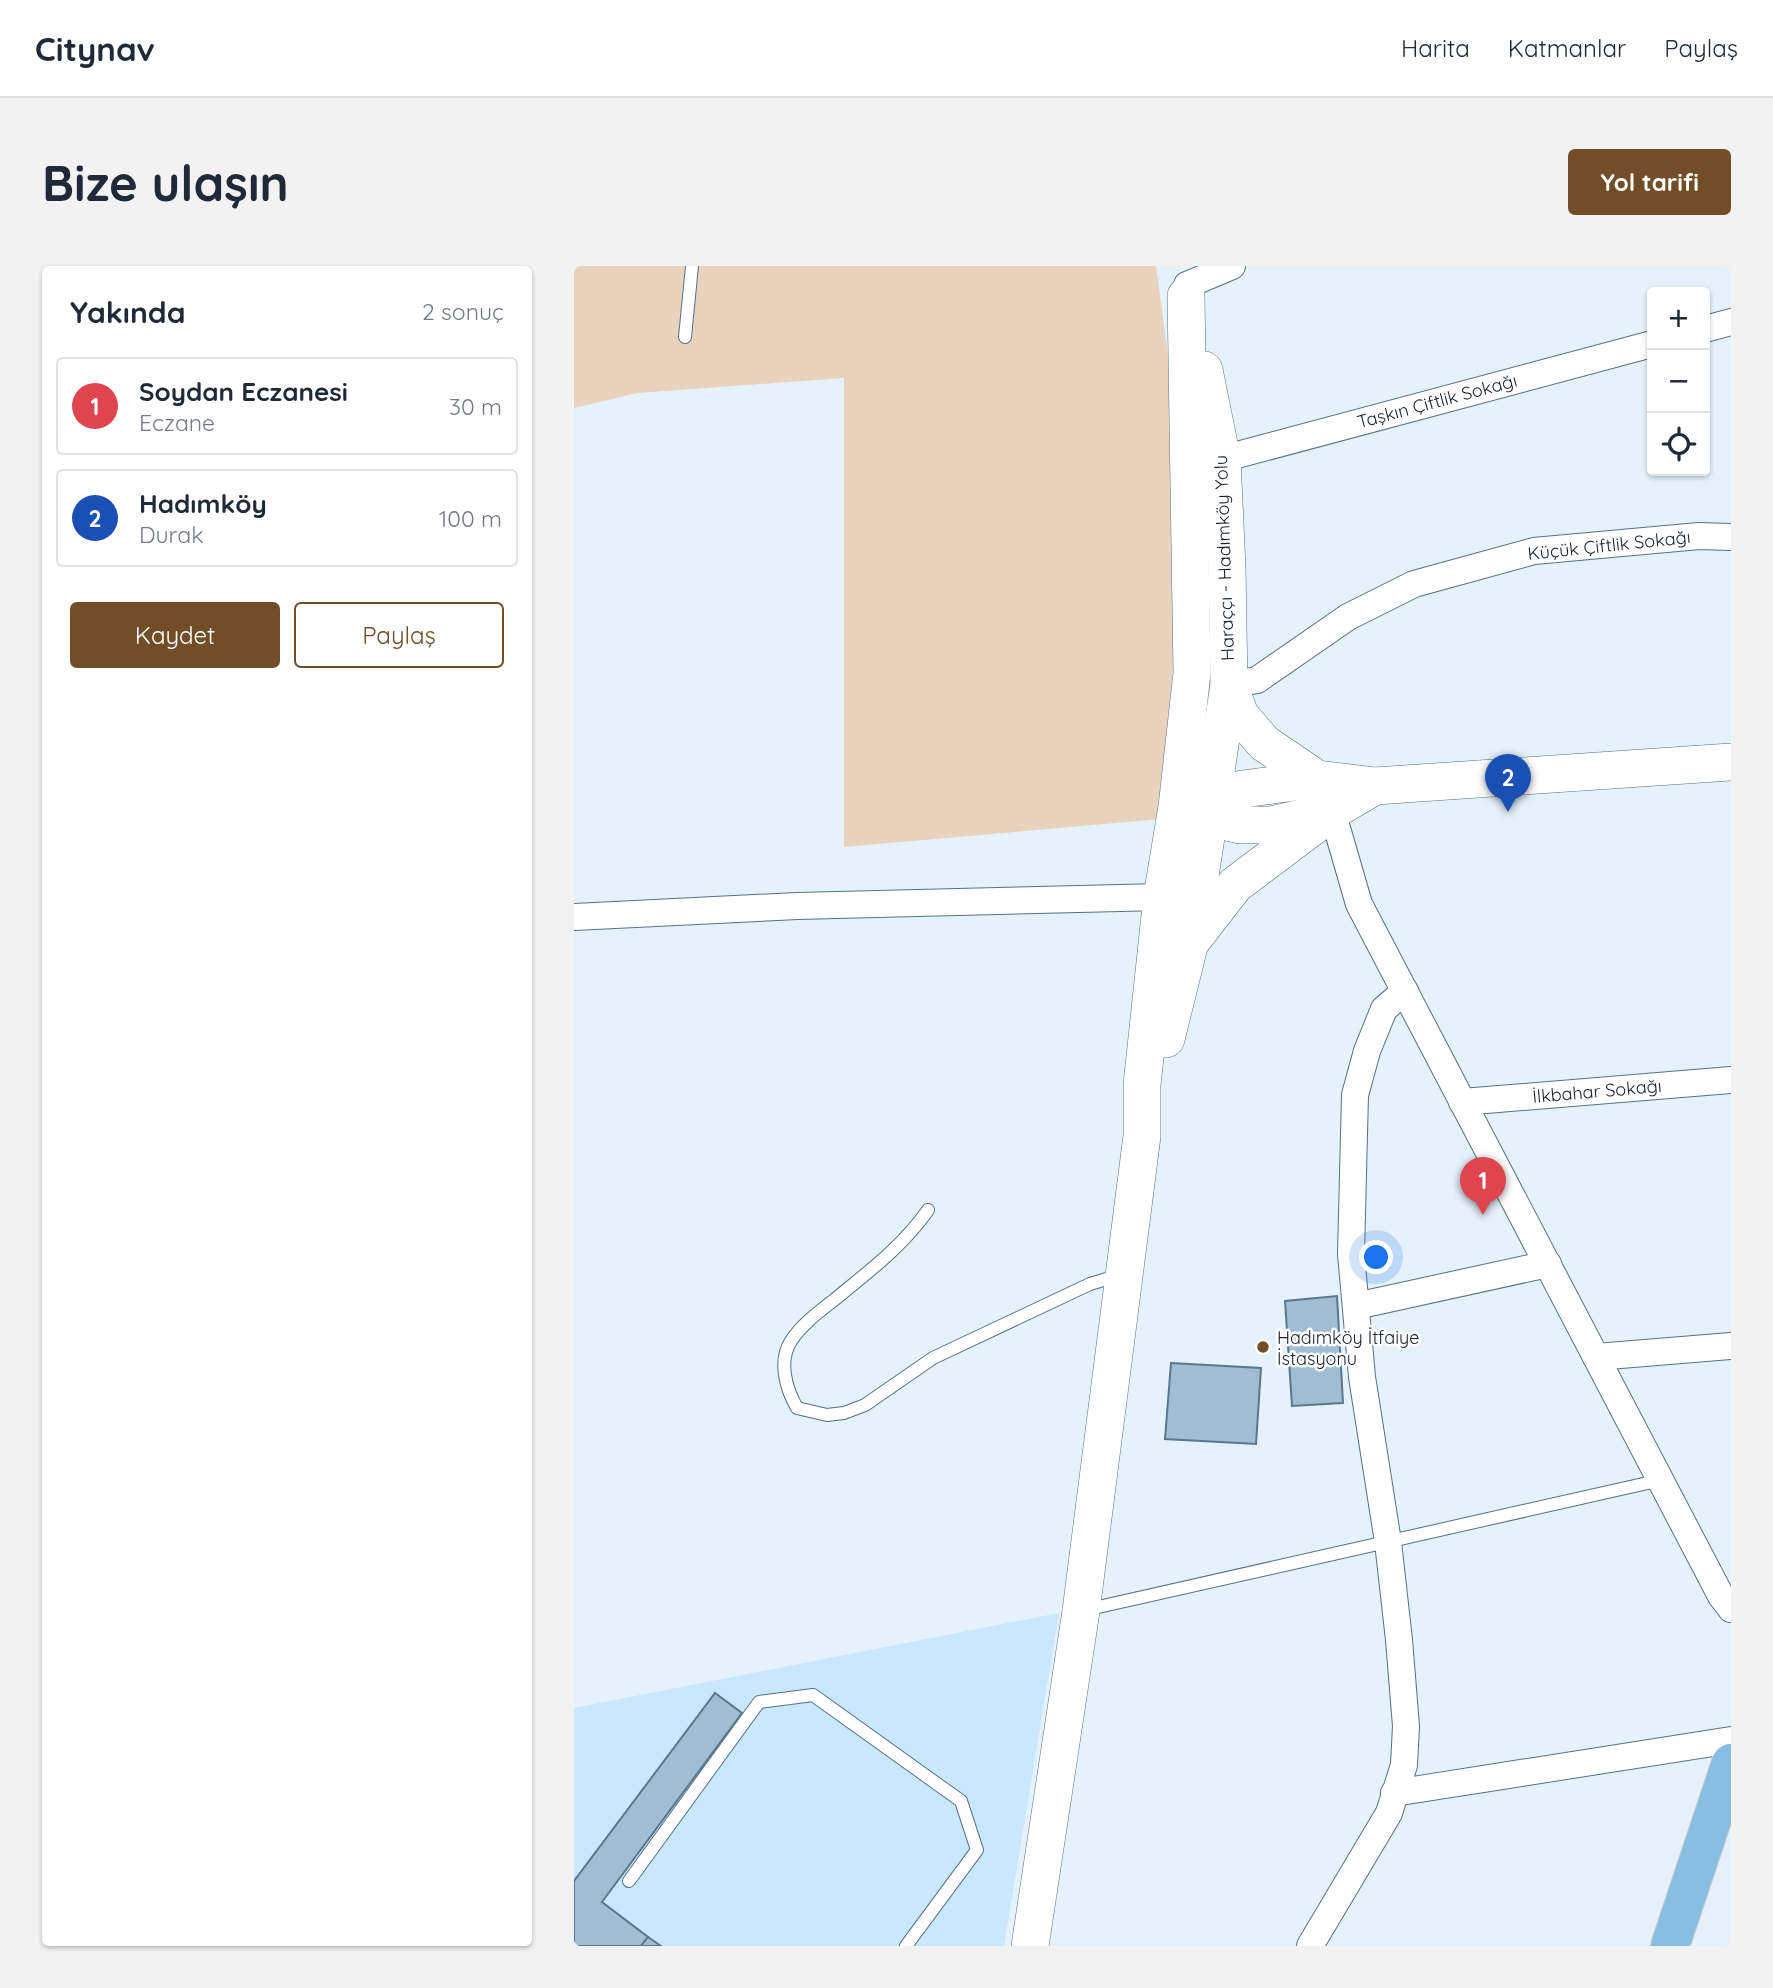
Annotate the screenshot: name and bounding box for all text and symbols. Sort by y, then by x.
text: Citynav [35,28,155,69]
text: Harita [1401,33,1470,63]
text: Katmanlar [1508,33,1626,63]
text: Paylaş [1664,33,1738,63]
button: Yol tarifi [1568,149,1731,215]
text: Bize ulaşın [42,152,289,213]
map controls [1647,287,1710,476]
button: + [1647,287,1710,350]
text: Yakında [70,293,185,331]
text: 2 sonuç [422,297,504,326]
button: − [1647,350,1710,413]
street label: Taşkın Çiftlik Sokağı [1355,369,1519,433]
text: Soydan Eczanesi [139,375,348,408]
text: 1 [91,392,99,421]
text: 30 m [449,392,502,421]
text: Eczane [139,408,215,437]
button: locate [1647,413,1710,476]
street label: Haraççı - Hadımköy Yolu [1209,455,1239,661]
text: Hadımköy [139,487,267,520]
text: 2 [88,504,102,533]
text: 100 m [439,504,502,533]
text: Durak [139,520,203,549]
street label: Küçük Çiftlik Sokağı [1526,525,1692,565]
button: Kaydet [70,602,280,668]
button: Paylaş [294,602,504,668]
pin: 2 [1485,754,1531,812]
street label: İlkbahar Sokağı [1531,1074,1663,1108]
pin: 1 [1460,1157,1506,1215]
your location [1359,1240,1393,1274]
place label: Hadımköy İtfaiye İstasyonu [1277,1326,1419,1370]
marker: Hadımköy İtfaiye İstasyonu [1255,1339,1271,1355]

